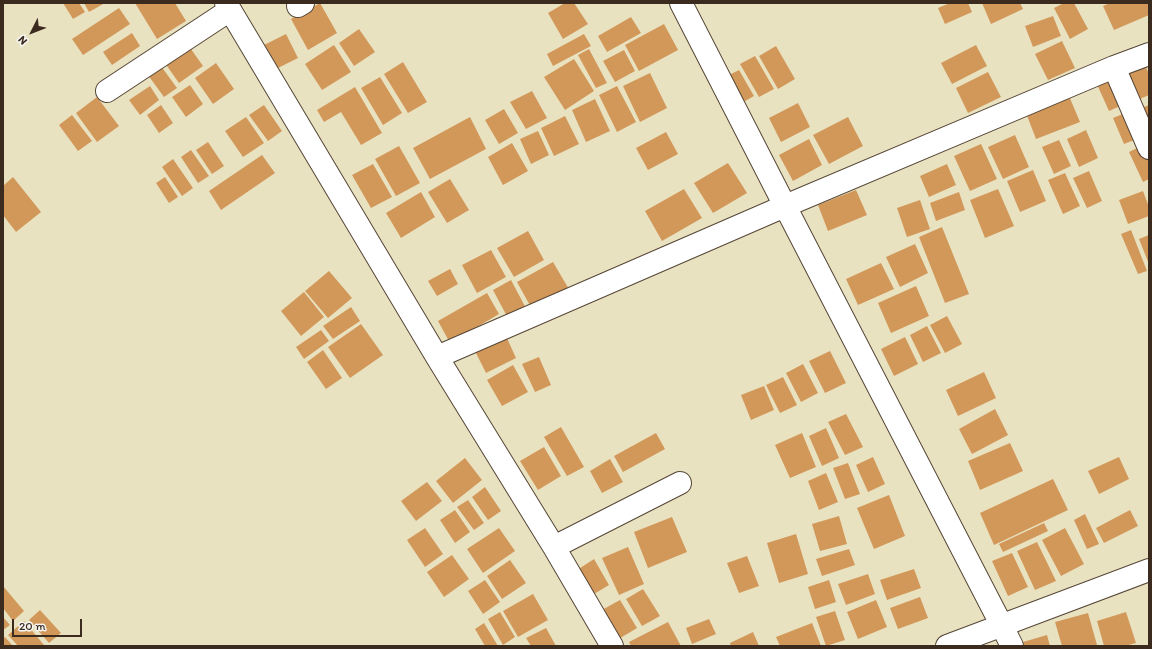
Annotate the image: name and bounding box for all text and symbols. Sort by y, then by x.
north arrow [12,12,52,52]
text: N [15,33,30,47]
scale bar [14,611,84,637]
text: 20 m [19,619,46,633]

